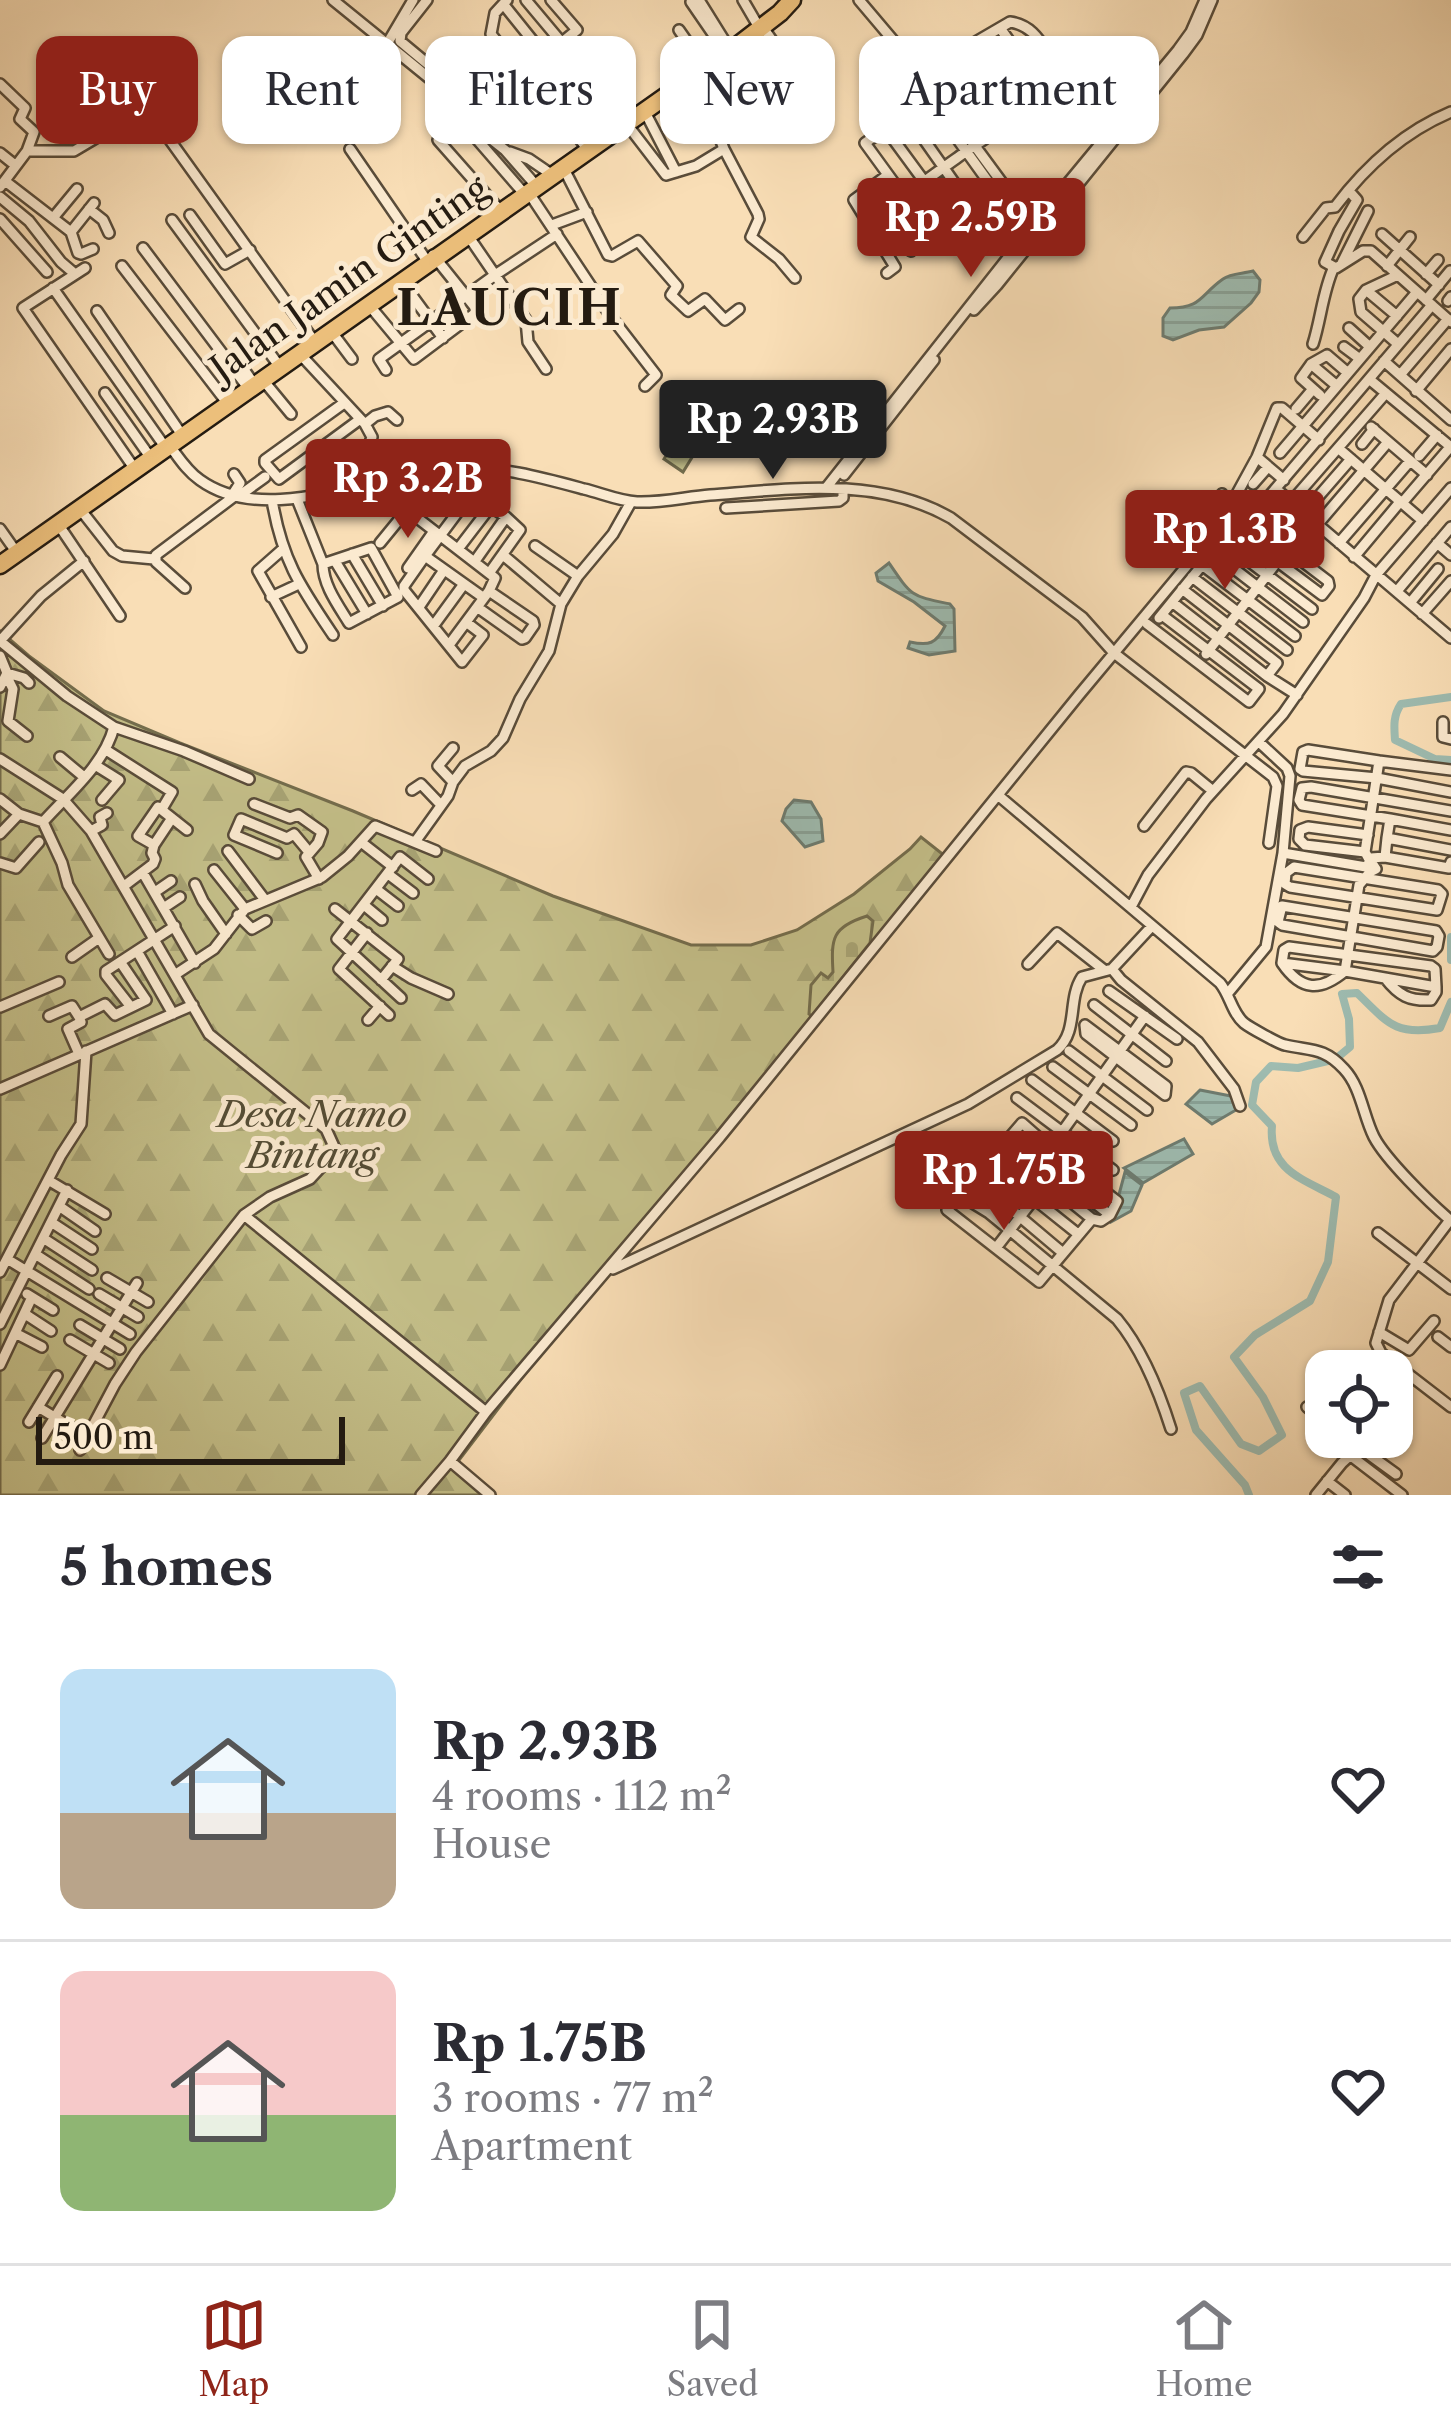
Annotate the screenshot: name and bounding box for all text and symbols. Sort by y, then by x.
chip: Buy [36,36,198,144]
chip: Rent [222,36,401,144]
chip: Filters [425,36,636,144]
chip: New [660,36,835,144]
chip: Apartment [859,36,1159,144]
street label: Jalan Jamin Ginting [198,165,497,393]
pin: Rp 2.59B [847,178,1095,280]
text: Rp 2.59B [884,193,1058,241]
district label: LAUCIH [396,278,624,337]
pin: Rp 2.93B [649,380,897,482]
text: Rp 2.93B [686,395,860,443]
pin: Rp 3.2B [297,439,519,541]
text: Rp 3.2B [333,454,483,502]
pin: Rp 1.3B [1114,490,1336,592]
text: Rp 1.3B [1152,505,1298,553]
park label: Desa Namo Bintang [214,1092,407,1177]
pin: Rp 1.75B [880,1131,1128,1233]
text: Rp 1.75B [922,1146,1086,1194]
map controls [1305,1350,1413,1458]
button: locate [1305,1350,1413,1458]
scale bar [36,1411,345,1464]
text: 500 m [54,1417,153,1458]
icon: filters [1325,1534,1391,1600]
text: 5 homes [60,1536,273,1598]
text: Rp 2.93B [432,1710,658,1772]
icon: home [156,1717,300,1861]
icon: heart [1325,1756,1391,1822]
text: 4 rooms · 112 m² [432,1772,732,1820]
text: House [432,1820,551,1868]
text: Rp 1.75B [432,2012,647,2074]
icon: home [156,2019,300,2163]
icon: heart [1325,2058,1391,2124]
text: 3 rooms · 77 m² [432,2074,714,2122]
text: Apartment [432,2122,632,2170]
tab: Map [199,2292,269,2405]
tab: Saved [667,2292,758,2405]
tab: Home [1155,2292,1252,2405]

